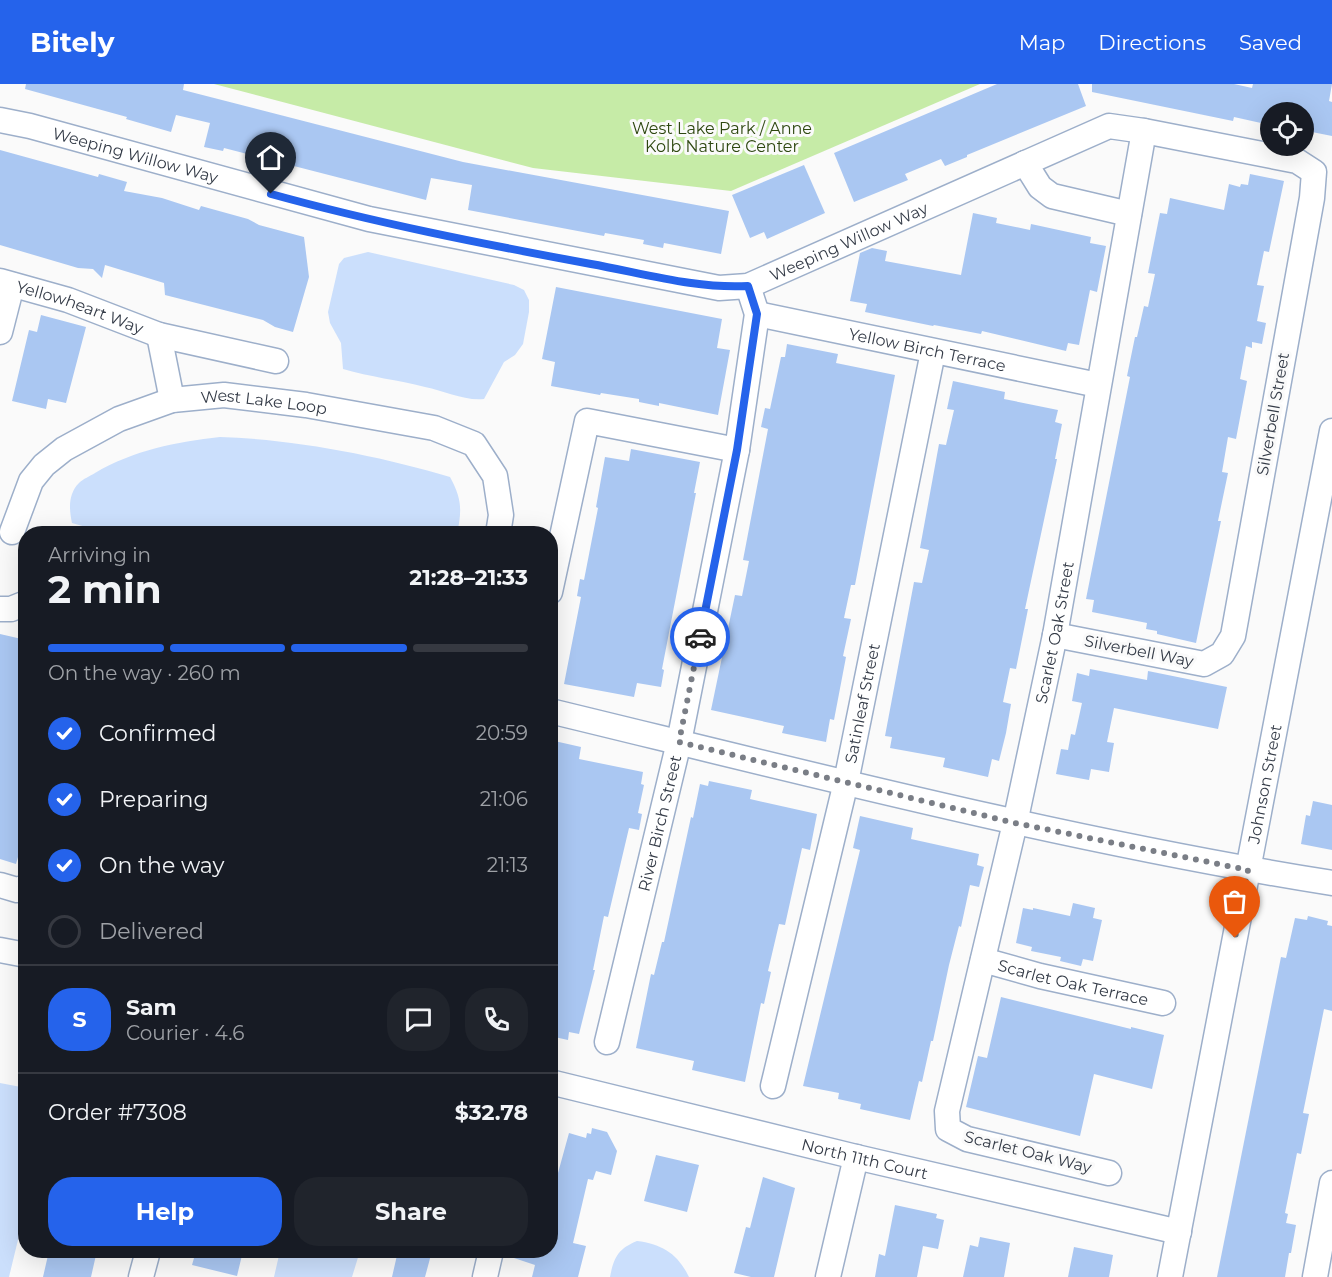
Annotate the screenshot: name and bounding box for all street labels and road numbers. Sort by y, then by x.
street label: Weeping Willow Way [51,123,221,187]
street label: Weeping Willow Way [767,198,931,285]
street label: Yellowheart Way [14,277,146,338]
street label: Yellow Birch Terrace [847,324,1008,375]
street label: Silverbell Street [1253,351,1293,477]
street label: West Lake Loop [200,385,329,418]
street label: Scarlet Oak Street [1031,559,1077,705]
street label: Silverbell Way [1083,631,1196,671]
street label: Satinleaf Street [841,641,883,765]
street label: Johnson Street [1244,722,1285,846]
street label: River Birch Street [634,753,685,893]
street label: Scarlet Oak Terrace [996,955,1150,1009]
street label: Scarlet Oak Way [962,1127,1094,1177]
street label: North 11th Court [800,1135,930,1183]

